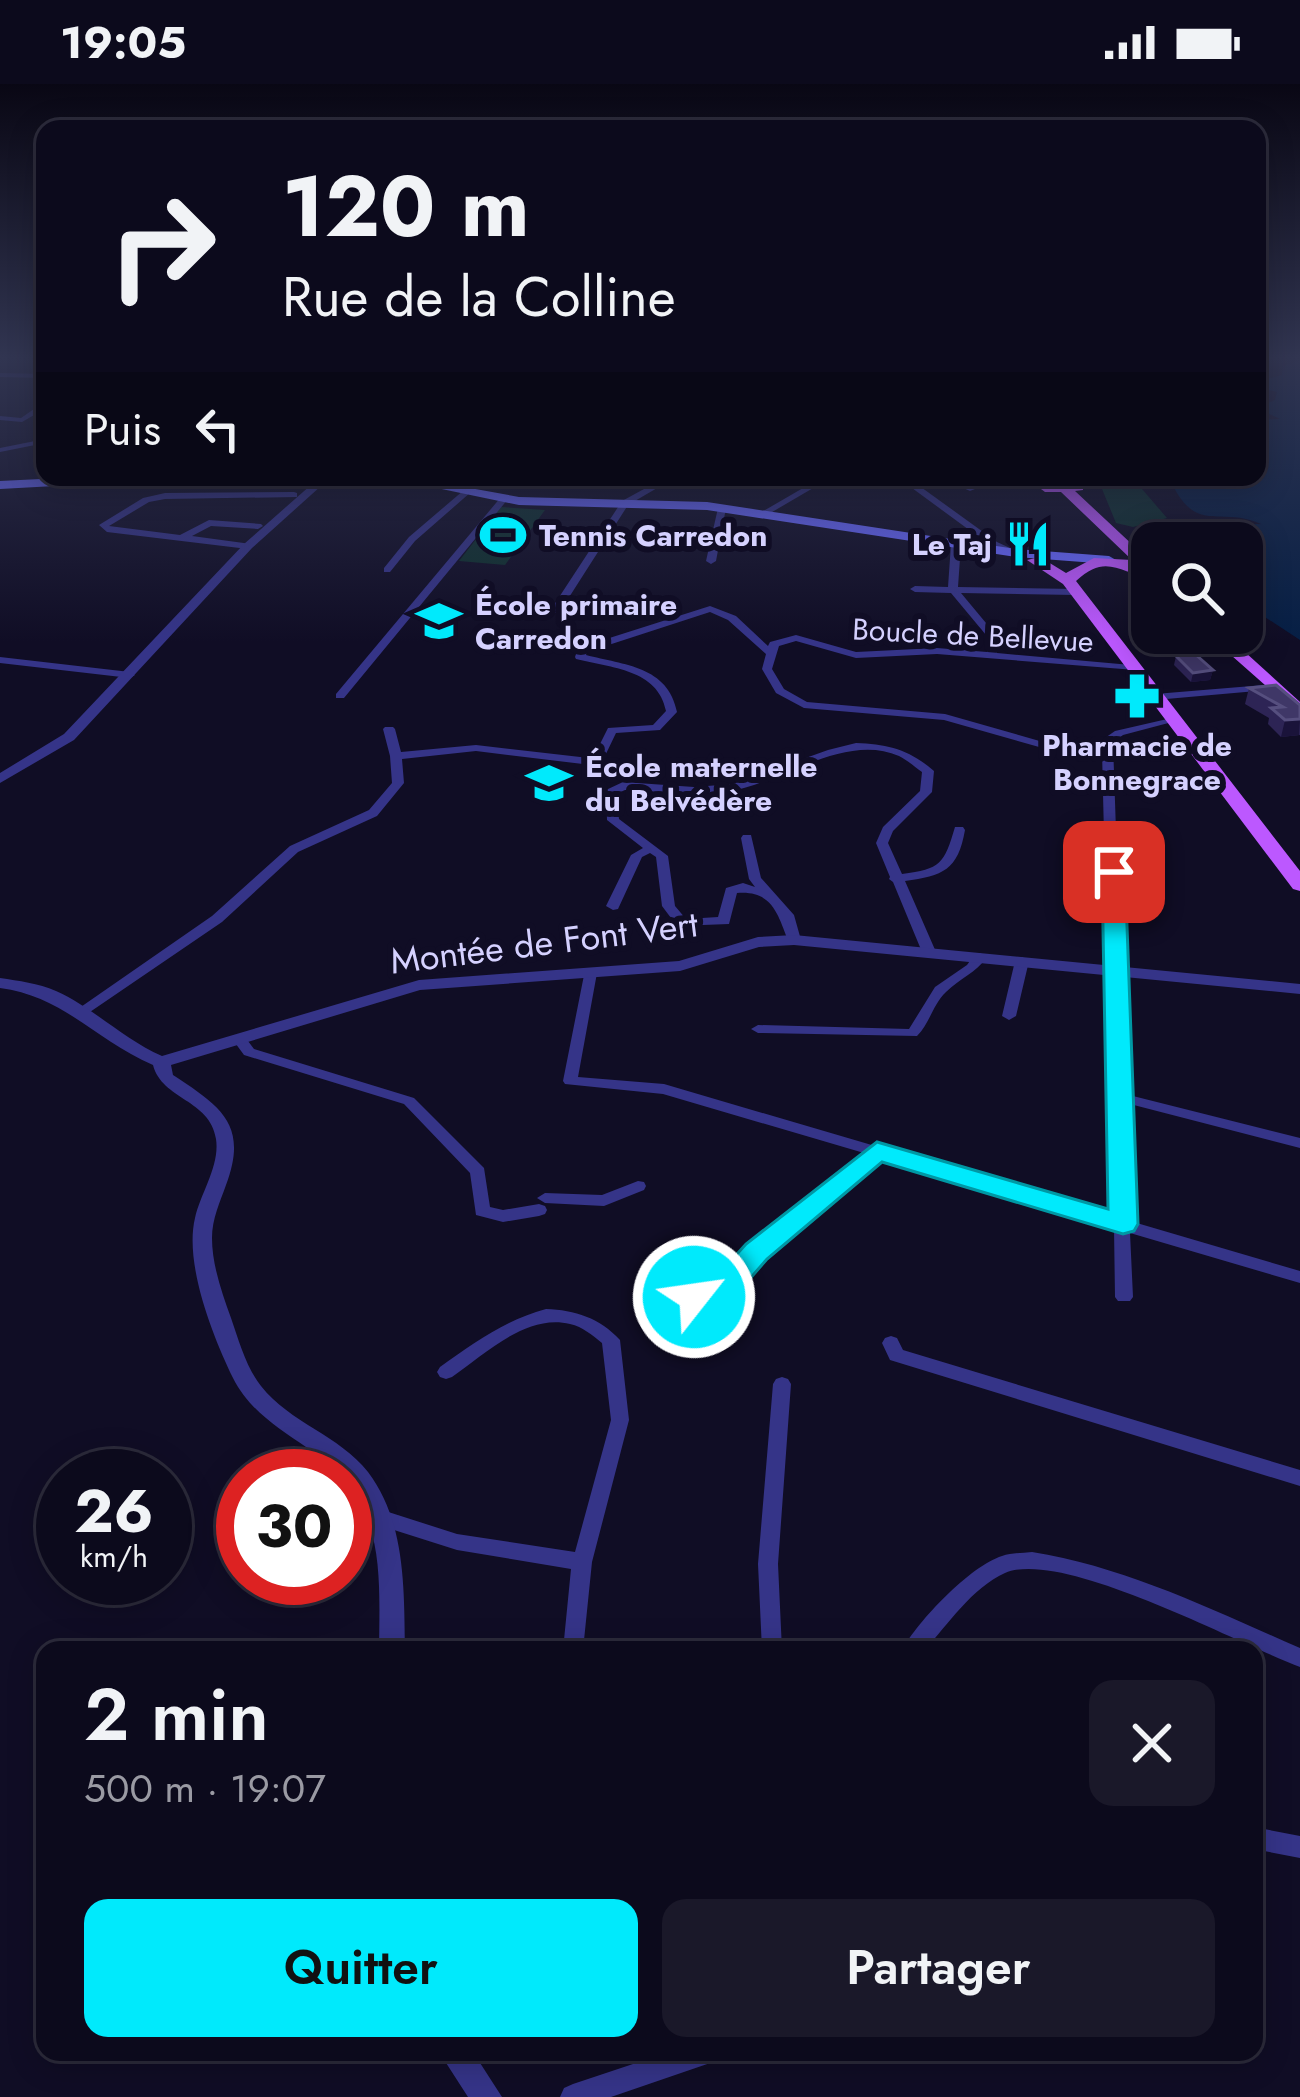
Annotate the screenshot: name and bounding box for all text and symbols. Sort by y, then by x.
text: 19:05 [60,10,186,75]
text: 120 m [282,146,530,268]
icon: right [84,168,240,324]
text: Rue de la Colline [282,258,676,336]
icon: left [185,396,251,462]
text: Puis [84,397,161,462]
sports icon: Tennis Carredon [478,510,528,560]
place label: Tennis Carredon [539,514,768,557]
restaurant icon: Le Taj [1003,519,1053,569]
map controls [1131,522,1263,654]
button: search [1131,522,1263,654]
place label: Le Taj [912,523,992,566]
place label: École primaire Carredon [475,583,677,660]
school or university icon: École primaire Carredon [414,596,464,646]
street label: Boucle de Bellevue [851,607,1095,663]
pharmacy icon: Pharmacie de Bonnegrace [1112,671,1162,721]
place label: Pharmacie de Bonnegrace [1042,724,1232,801]
place label: École maternelle du Belvédère [585,745,818,822]
school or university icon: École maternelle du Belvédère [524,758,574,808]
pin [1063,821,1165,923]
icon: arrive [1081,839,1147,905]
street label: Montée de Font Vert [387,897,701,987]
position arrow [631,1234,757,1360]
speed limit sign: 30 [216,1449,372,1605]
text: 26 [74,1468,154,1555]
text: km/h [80,1535,148,1578]
text: 2 min [84,1663,269,1767]
button: close [1089,1680,1215,1806]
text: 500 m · 19:07 [84,1760,326,1817]
button: Quitter [84,1899,638,2037]
button: Partager [662,1899,1215,2037]

